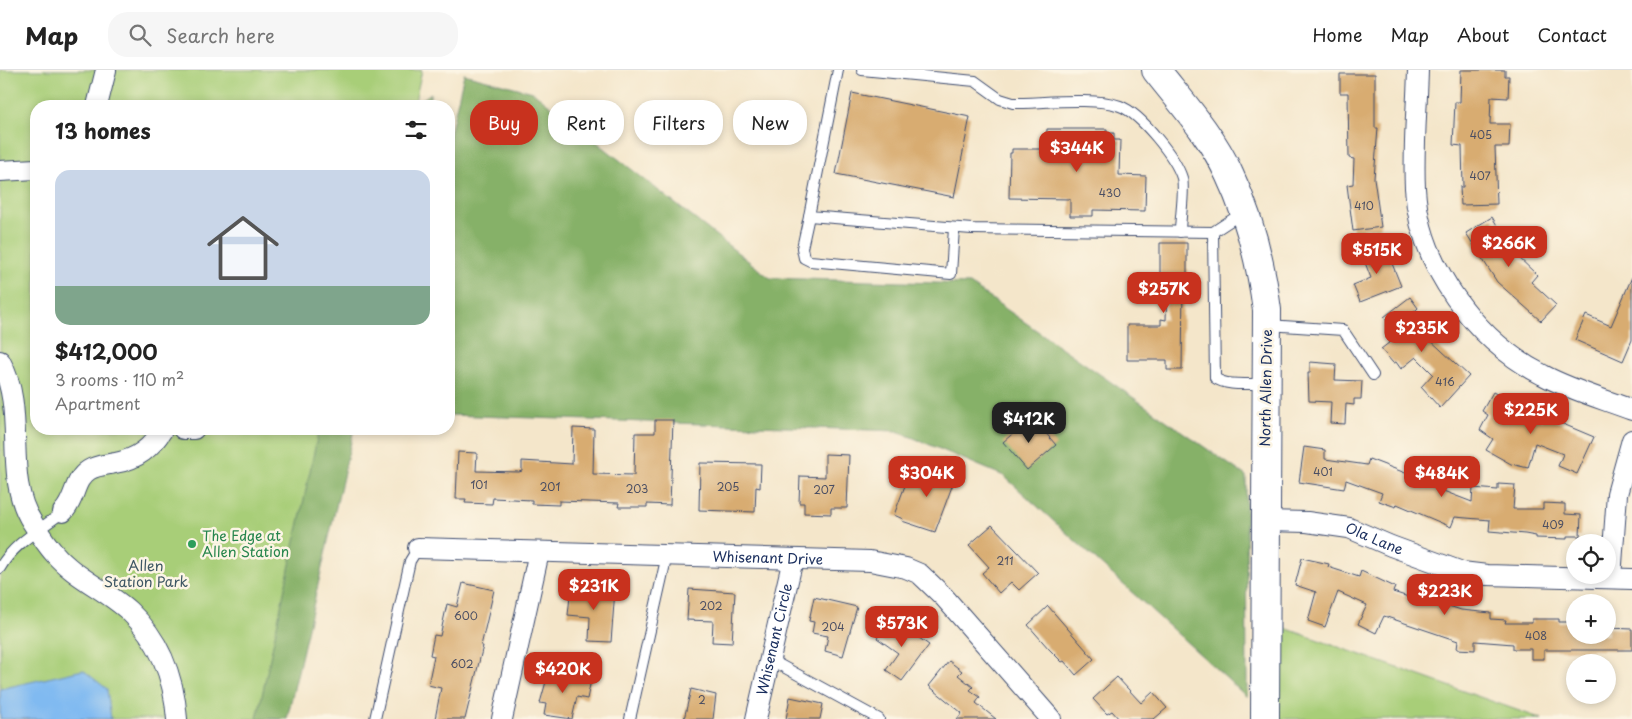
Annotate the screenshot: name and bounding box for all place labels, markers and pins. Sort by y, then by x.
pin: $344K [1042,131,1112,173]
pin: $266K [1474,226,1544,268]
pin: $515K [1342,232,1412,275]
pin: $257K [1129,272,1199,314]
pin: $235K [1387,310,1457,353]
pin: $225K [1496,392,1566,435]
pin: $412K [994,402,1064,444]
pin: $304K [892,456,962,498]
pin: $484K [1407,456,1477,498]
place label: The Edge at Allen Station [202,525,289,562]
marker: The Edge at Allen Station [186,538,198,550]
pin: $231K [559,568,629,611]
pin: $223K [1410,574,1480,616]
pin: $573K [867,606,937,648]
pin: $420K [528,652,598,694]

